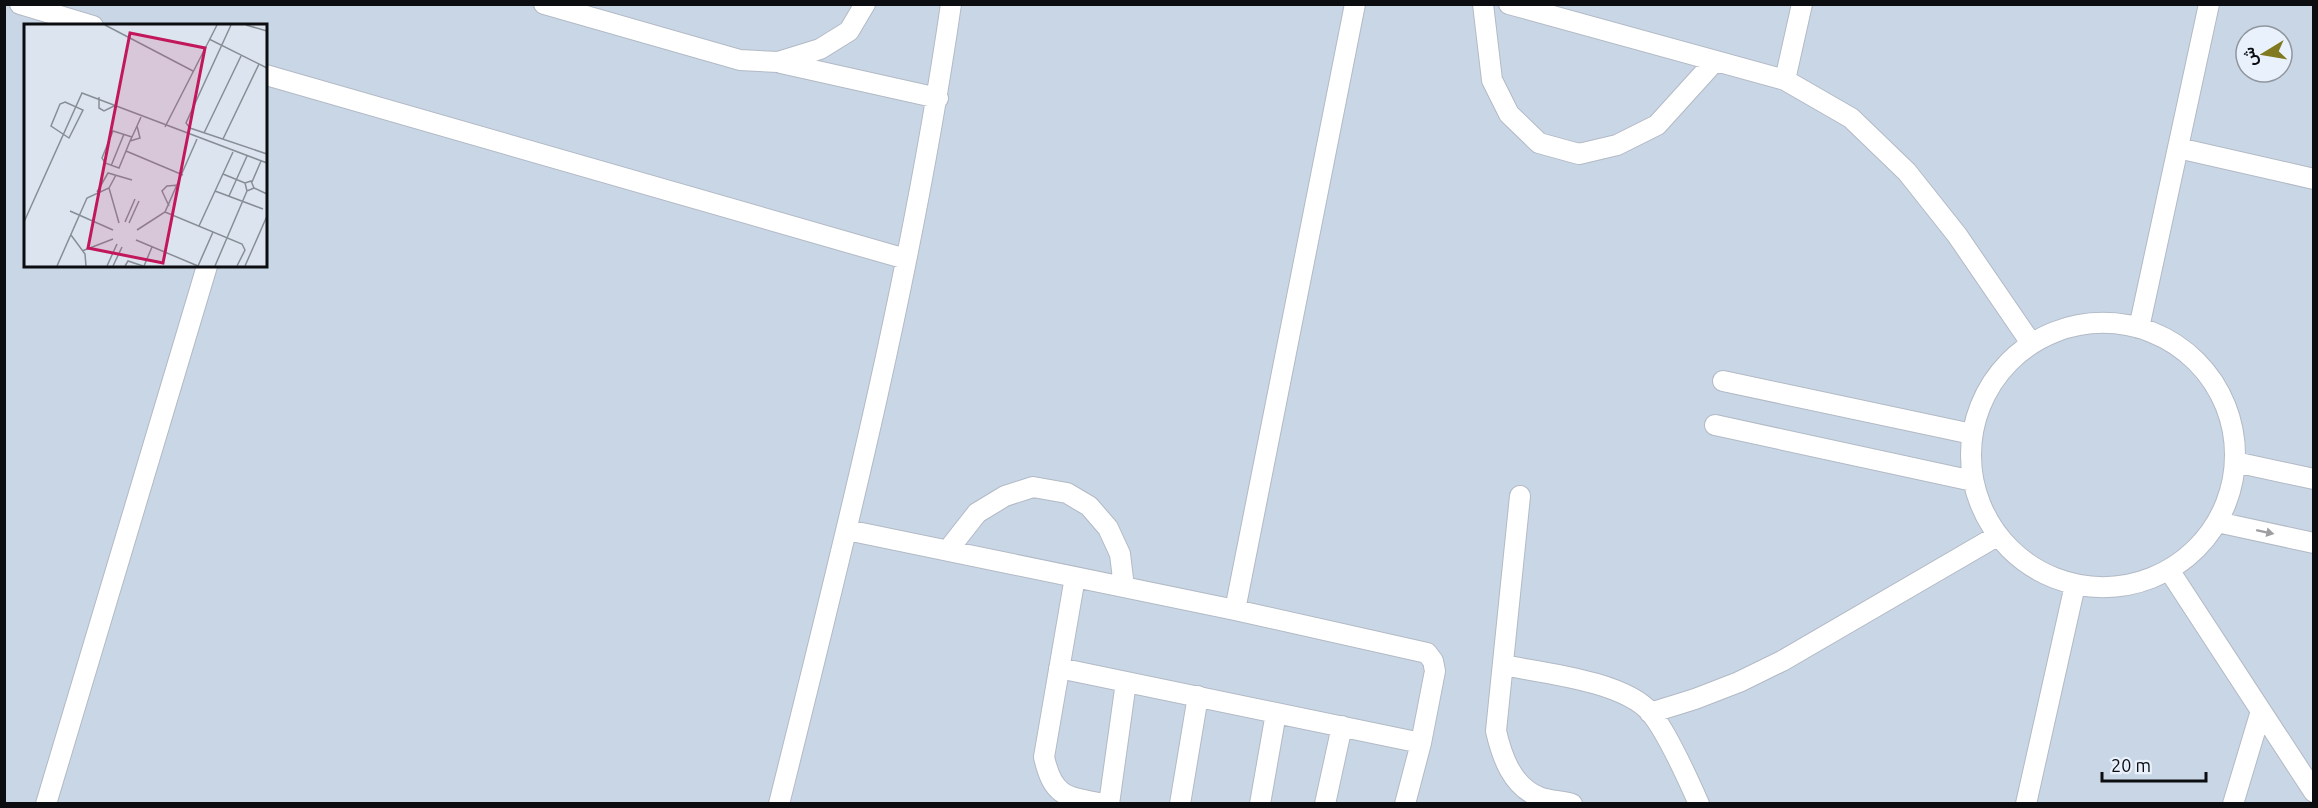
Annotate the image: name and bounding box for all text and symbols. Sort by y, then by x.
inset map [24,24,267,267]
north arrow [2234,24,2294,84]
text: ش [2239,46,2261,68]
one-way arrow [2256,528,2275,537]
scale bar [2102,745,2206,783]
text: 20 m [2111,755,2151,775]

